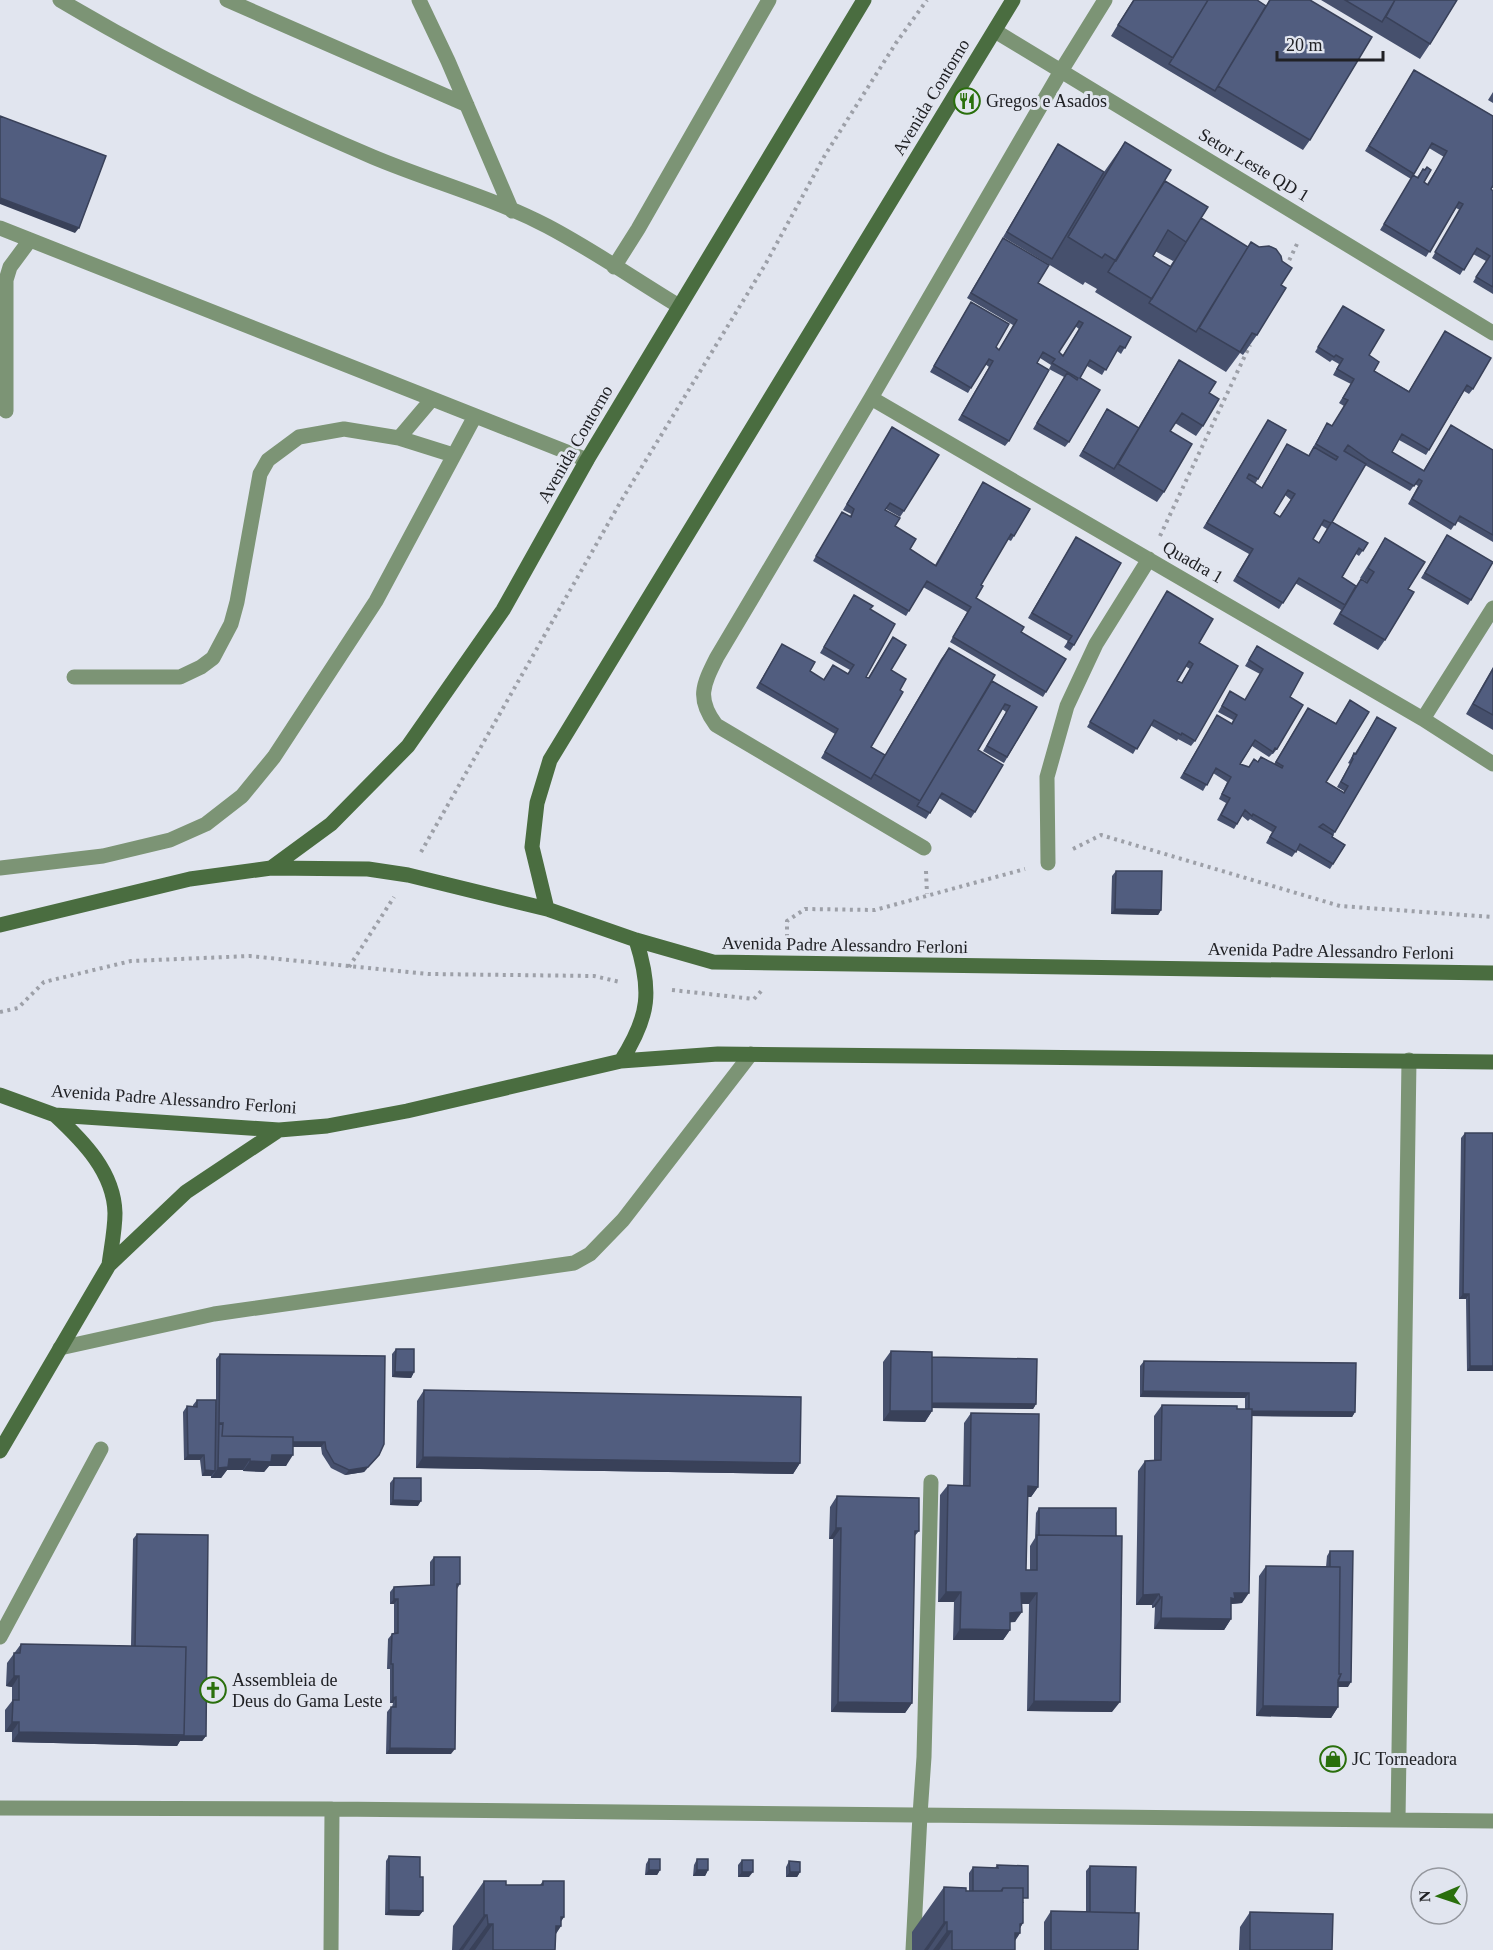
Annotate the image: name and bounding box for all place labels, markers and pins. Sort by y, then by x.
restaurant icon: Gregos e Asados [952,86,982,116]
place label: Gregos e Asados [986,91,1107,111]
place label: Assembleia de Deus do Gama Leste [232,1670,382,1711]
church icon: Assembleia de Deus do Gama Leste [198,1675,228,1705]
shop icon: JC Torneadora [1318,1744,1348,1774]
place label: JC Torneadora [1352,1749,1457,1769]

